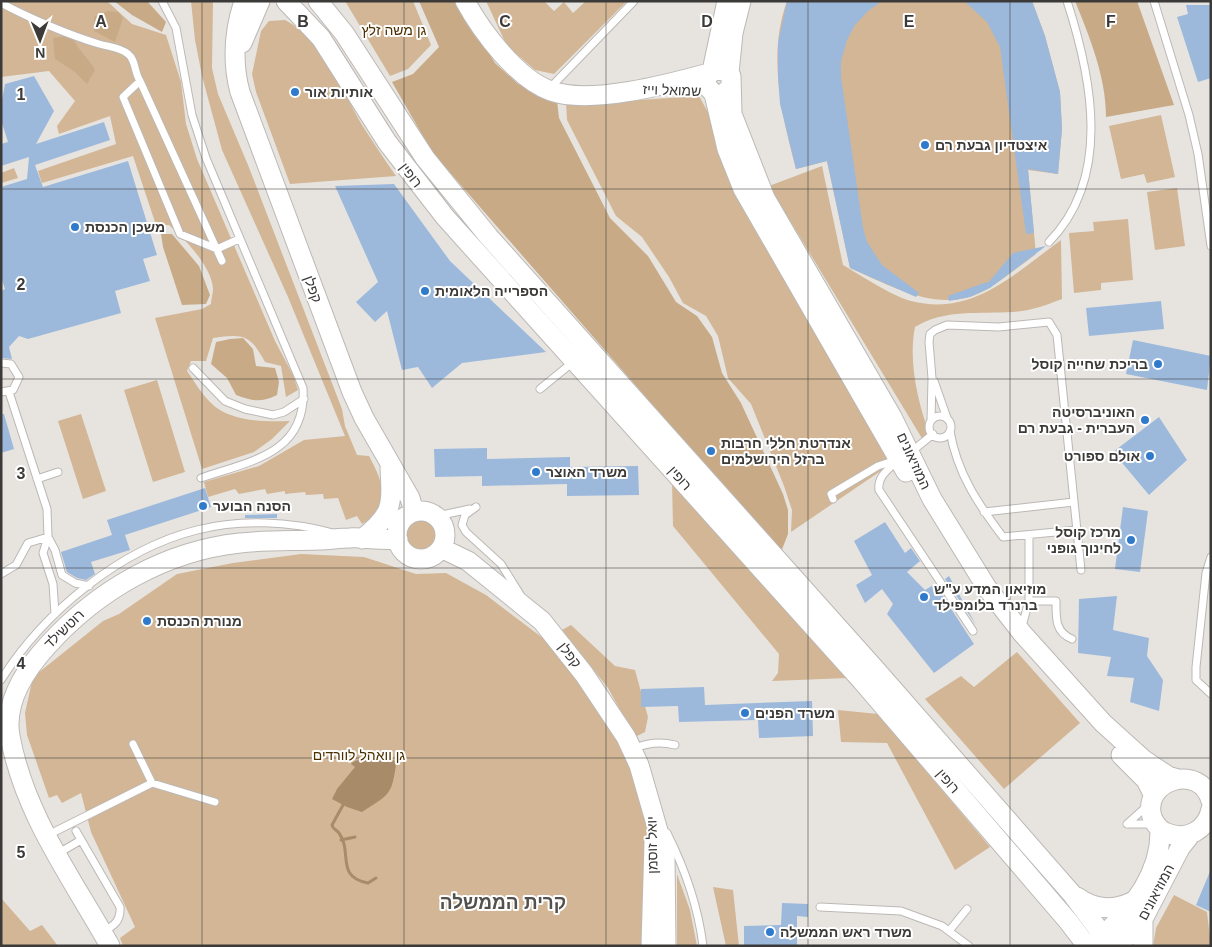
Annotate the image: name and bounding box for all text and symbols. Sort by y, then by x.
text: A [95,13,107,30]
text: B [297,13,309,30]
text: C [499,13,511,30]
text: D [701,13,713,30]
text: E [904,13,915,30]
text: F [1106,13,1116,30]
north arrow [15,15,65,65]
park label: גן משה זלץ [362,22,427,38]
text: N [35,45,45,61]
street label: שמואל וייז [642,81,702,99]
place label: אותיות אור [305,84,374,100]
text: 1 [17,86,26,103]
marker: אותיות אור [289,86,301,98]
place label: איצטדיון גבעת רם [935,137,1048,153]
marker: איצטדיון גבעת רם [919,139,931,151]
street label: רופין [396,159,426,191]
place label: משכן הכנסת [85,219,165,235]
marker: משכן הכנסת [69,221,81,233]
street label: קפלן [301,273,325,305]
text: 2 [17,276,26,293]
place label: הספרייה הלאומית [435,283,548,299]
marker: הספרייה הלאומית [419,285,431,297]
place label: בריכת שחייה קוסל [1032,356,1148,372]
marker: בריכת שחייה קוסל [1152,358,1164,370]
place label: האוניברסיטה העברית - גבעת רם [1018,404,1135,436]
marker: האוניברסיטה העברית - גבעת רם [1139,414,1151,426]
street label: המוזיאונים [894,430,934,492]
place label: אנדרטת חללי חרבות ברזל הירושלמים [721,435,851,467]
marker: אנדרטת חללי חרבות ברזל הירושלמים [705,445,717,457]
place label: אולם ספורט [1064,448,1140,464]
marker: אולם ספורט [1144,450,1156,462]
street label: רופין [665,463,695,493]
place label: משרד האוצר [546,464,627,480]
text: 3 [17,465,26,482]
marker: משרד האוצר [530,466,542,478]
place label: הסנה הבוער [213,498,291,514]
marker: הסנה הבוער [197,500,209,512]
place label: מרכז קוסל לחינוך גופני [1047,524,1121,556]
marker: מרכז קוסל לחינוך גופני [1125,534,1137,546]
place label: מוזיאון המדע ע"ש ברנרד בלומפילד [934,581,1047,613]
marker: מוזיאון המדע ע"ש ברנרד בלומפילד [918,591,930,603]
street label: רוטשילד [41,606,87,652]
place label: מנורת הכנסת [157,613,242,629]
marker: מנורת הכנסת [141,615,153,627]
street label: קפלן [555,639,585,671]
text: 4 [17,655,26,672]
place label: משרד הפנים [755,705,835,721]
marker: משרד הפנים [739,707,751,719]
park label: גן וואהל לוורדים [313,747,405,763]
street label: רופין [933,766,963,796]
street label: יואל זוסמן [643,816,661,874]
text: 5 [17,844,26,861]
street label: המוזיאונים [1135,861,1177,923]
district label: קרית הממשלה [440,892,566,913]
place label: משרד ראש הממשלה [780,924,912,940]
marker: משרד ראש הממשלה [764,926,776,938]

